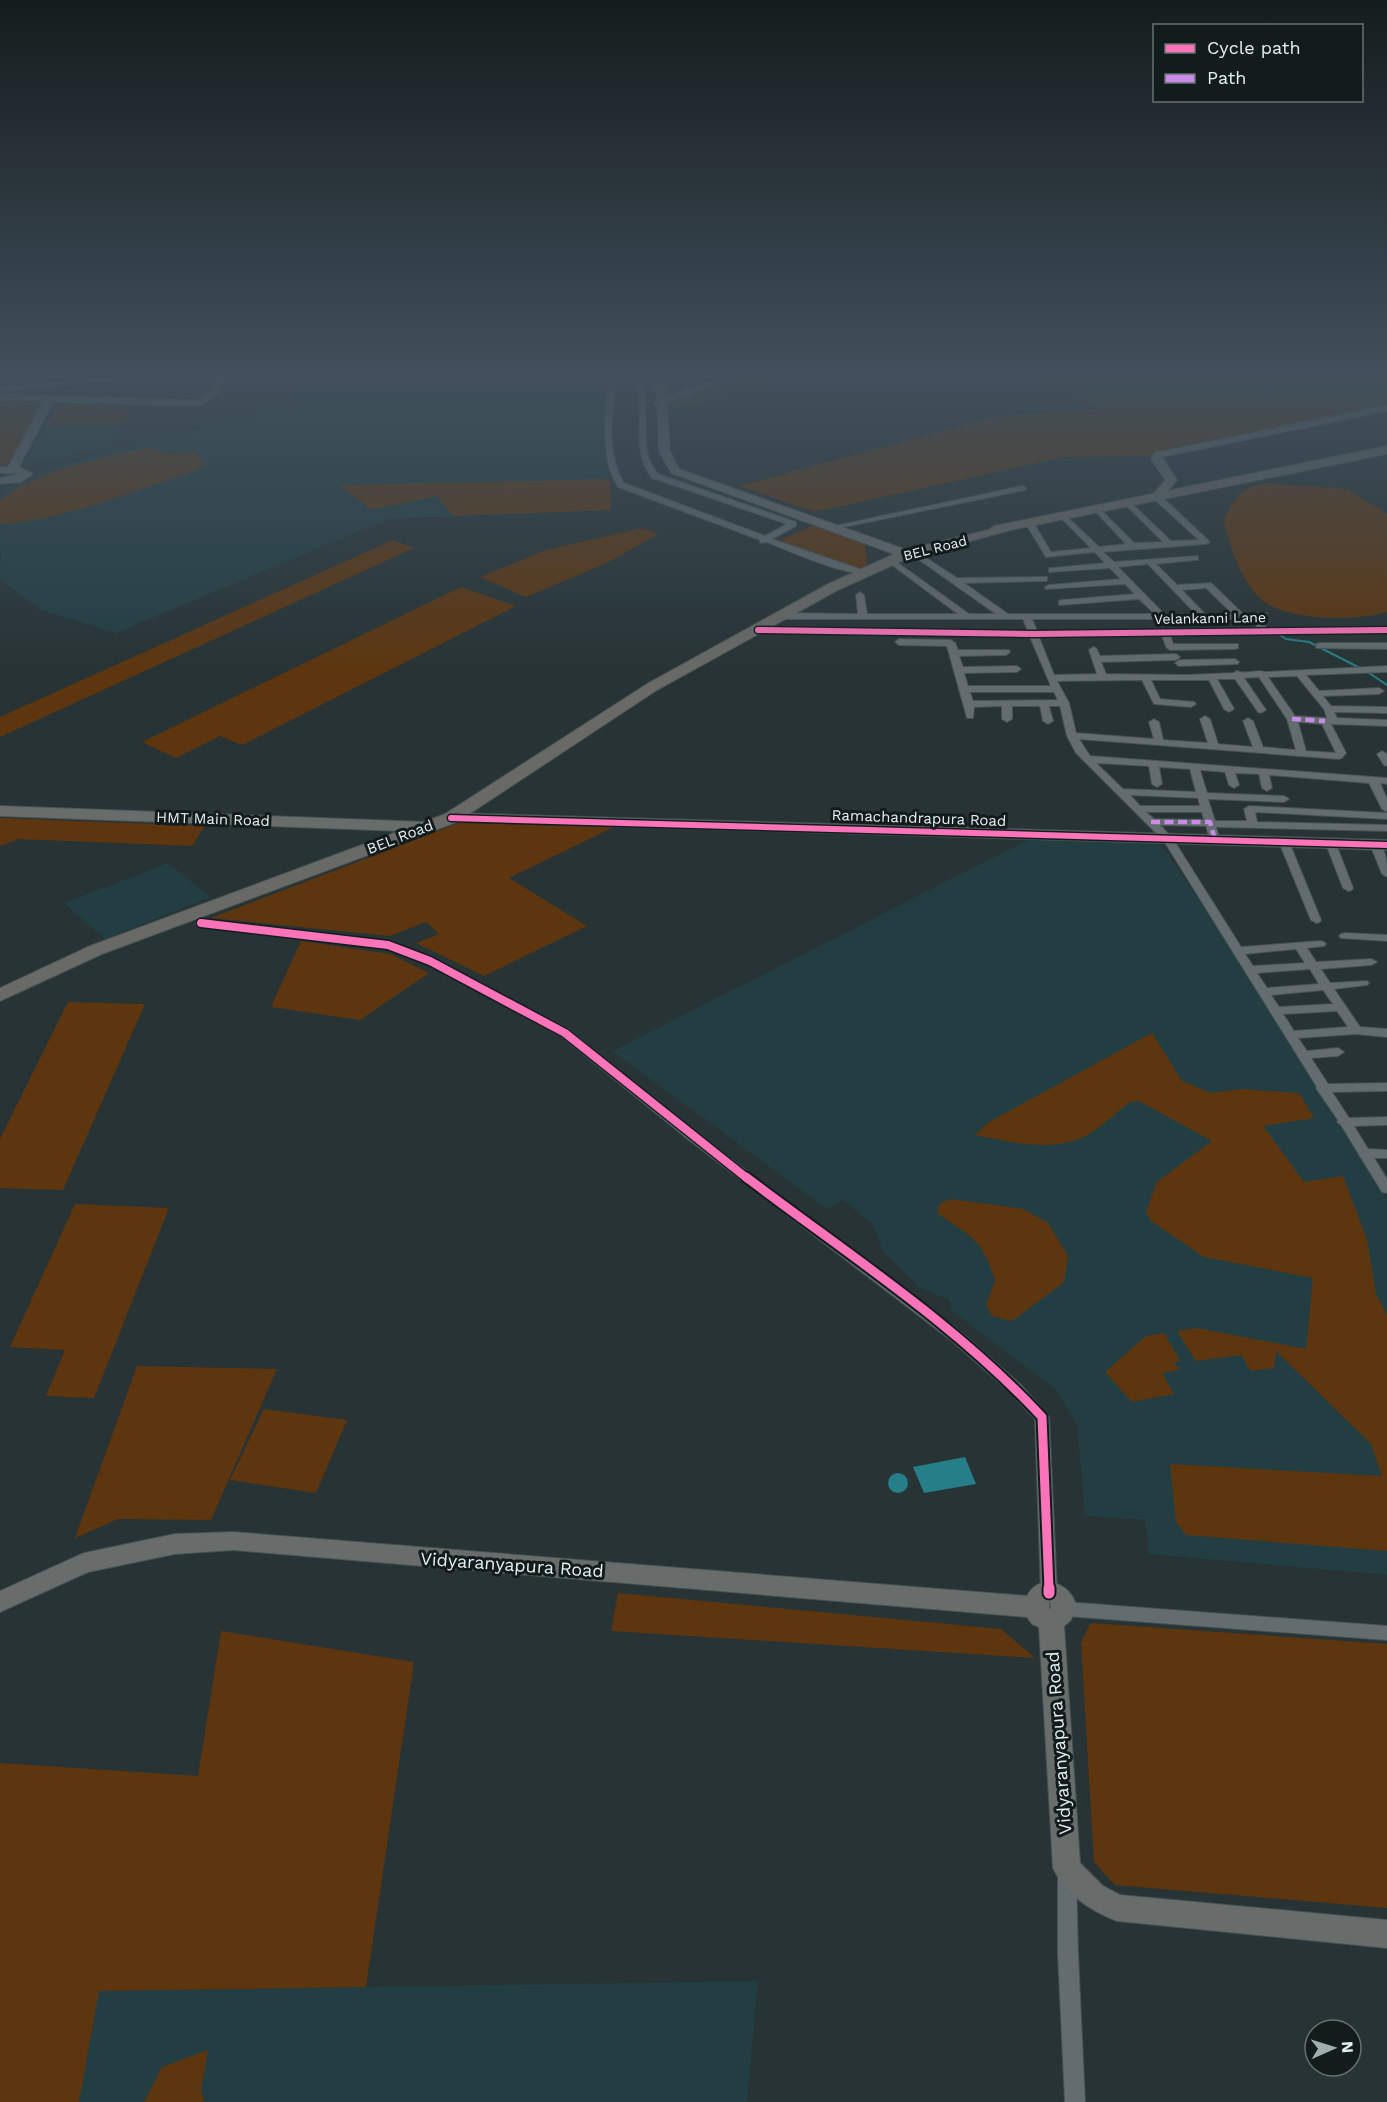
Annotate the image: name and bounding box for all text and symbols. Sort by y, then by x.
legend [1153,24,1363,102]
text: Cycle path [1207,37,1301,58]
text: Path [1207,67,1247,88]
street label: BEL Road [902,532,968,564]
street label: Velankanni Lane [1154,609,1266,627]
street label: Ramachandrapura Road [831,806,1007,830]
street label: HMT Main Road [156,808,270,830]
street label: BEL Road [364,816,436,858]
street label: Vidyaranyapura Road [420,1548,604,1581]
street label: Vidyaranyapura Road [1042,1651,1075,1835]
north arrow [1303,2018,1363,2078]
text: N [1338,2041,1357,2054]

